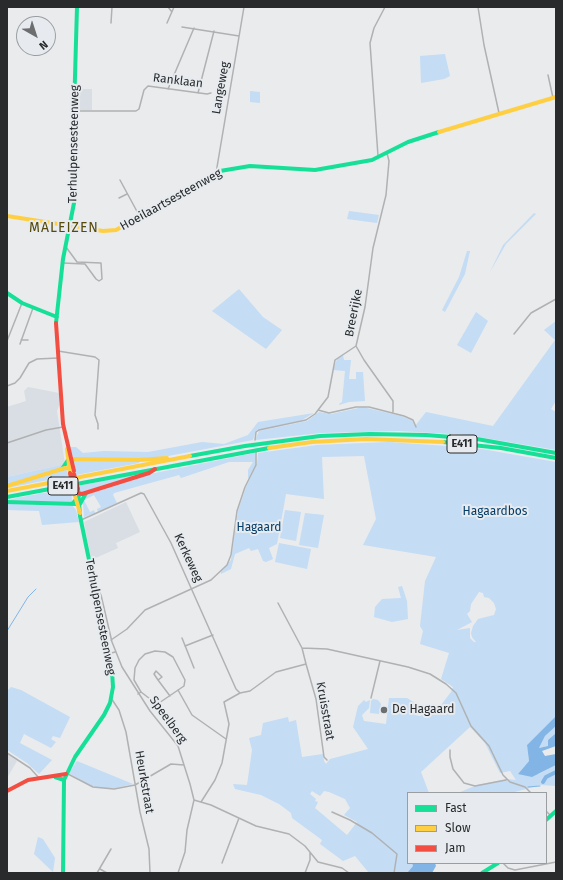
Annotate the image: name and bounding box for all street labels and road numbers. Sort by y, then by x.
street label: Langeweg [209,60,233,116]
street label: Ranklaan [152,71,204,91]
street label: Terhulpensesteenweg [66,85,82,203]
street label: Hoeilaartsesteenweg [118,166,224,234]
street label: Breerijke [342,288,366,338]
road number: E411 [447,435,477,453]
road number: E411 [48,477,78,495]
street label: Kerkeweg [170,531,206,585]
street label: Terhulpensesteenweg [82,558,118,676]
street label: Kruisstraat [313,681,337,741]
street label: Speelberg [146,694,190,746]
street label: Heurkstraat [131,749,157,815]

